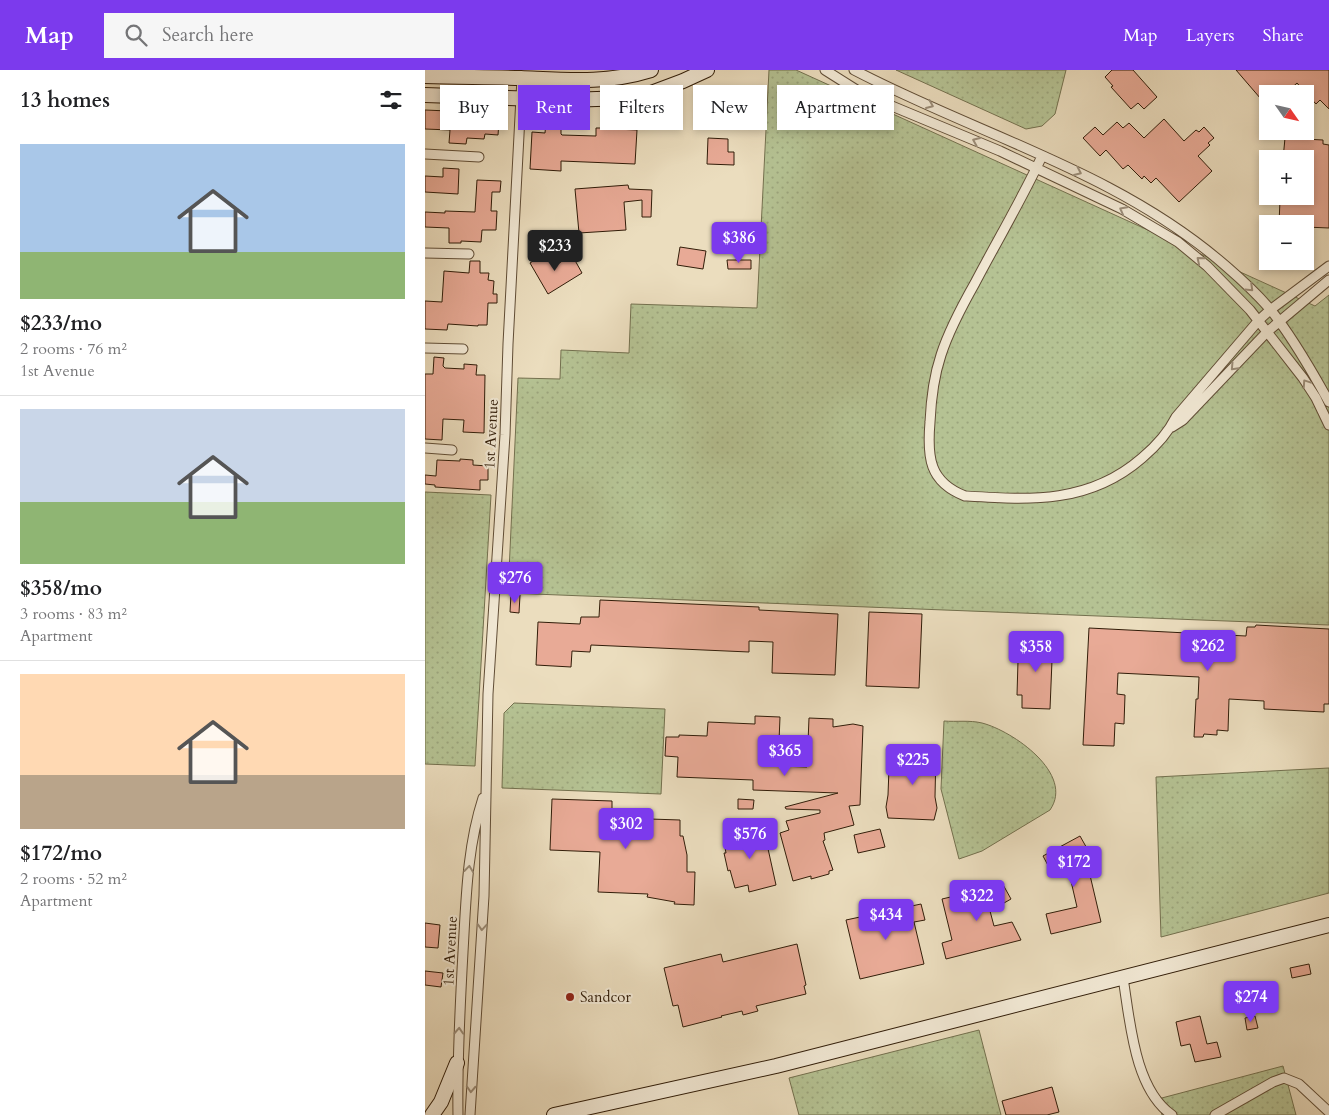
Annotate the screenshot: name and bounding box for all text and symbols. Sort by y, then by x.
search box [104,13,454,58]
text: Map [25,19,74,52]
icon: search [122,21,150,49]
text: Search here [162,22,254,48]
text: Map [1123,23,1158,48]
text: Layers [1186,23,1235,48]
text: Share [1263,23,1304,48]
chip: Buy [440,85,508,130]
chip: Rent [518,85,590,130]
chip: Filters [600,85,683,130]
chip: New [693,85,767,130]
chip: Apartment [777,85,894,130]
north arrow [1259,85,1314,140]
map controls [1259,85,1314,270]
text: 13 homes [20,86,110,115]
icon: filters [377,86,405,114]
one-way arrow [925,99,934,110]
one-way arrow [972,137,981,148]
button: + [1259,150,1314,205]
one-way arrow [1073,166,1082,177]
icon: home [168,176,258,266]
one-way arrow [1119,206,1128,216]
button: − [1259,215,1314,270]
pin: $386 [709,222,769,264]
text: $386 [723,227,755,249]
pin: $233 [525,230,585,272]
text: $233 [539,235,571,257]
one-way arrow [1197,257,1206,265]
one-way arrow [1244,282,1253,291]
text: $233/mo [20,309,102,338]
text: 2 rooms · 76 m² [20,338,127,360]
text: 1st Avenue [20,360,95,382]
one-way arrow [1231,362,1240,371]
one-way arrow [1302,379,1312,388]
street label: 1st Avenue [479,398,503,470]
icon: home [168,442,258,532]
pin: $276 [485,562,545,604]
text: $276 [499,567,531,589]
text: $358/mo [20,574,102,603]
text: 3 rooms · 83 m² [20,603,127,625]
text: Apartment [20,625,93,647]
pin: $358 [1006,630,1066,673]
pin: $262 [1178,630,1238,672]
text: $262 [1192,635,1224,657]
text: $358 [1020,636,1052,658]
icon: home [168,707,258,797]
pin: $365 [755,734,815,777]
text: $365 [769,740,801,762]
pin: $225 [883,744,943,786]
text: $225 [897,749,929,771]
pin: $302 [596,808,656,850]
text: $302 [610,813,642,835]
pin: $576 [720,818,780,860]
text: $576 [734,823,766,845]
text: $172/mo [20,839,102,868]
pin: $172 [1044,846,1104,888]
text: $172 [1058,851,1090,873]
one-way arrow [463,865,474,873]
text: 2 rooms · 52 m² [20,868,127,890]
pin: $322 [947,880,1007,922]
text: $322 [961,885,993,907]
text: Apartment [20,890,93,912]
pin: $434 [856,898,916,941]
text: $434 [870,904,902,926]
street label: 1st Avenue [438,915,462,987]
one-way arrow [476,923,487,931]
pin: $274 [1221,980,1281,1023]
text: $274 [1235,986,1267,1008]
place label: Sandcor [580,987,631,1007]
marker: Sandcor [564,991,576,1003]
one-way arrow [454,1027,465,1035]
one-way arrow [466,1086,476,1093]

